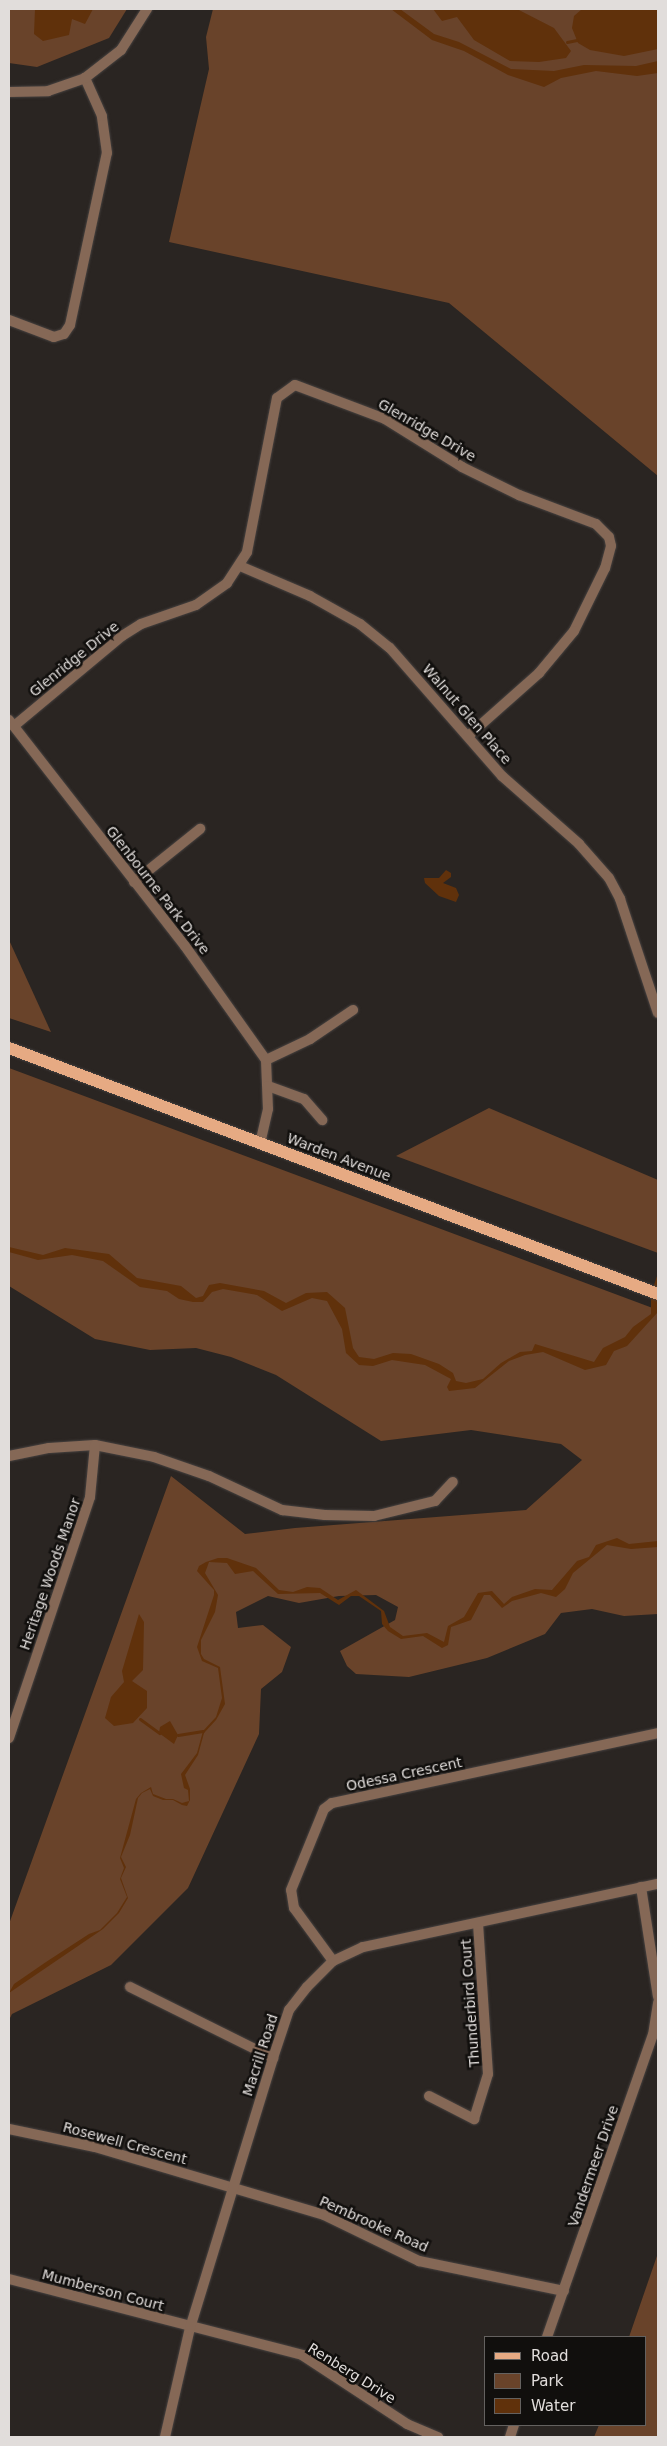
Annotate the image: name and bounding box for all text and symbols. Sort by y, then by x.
street label: Glenridge Drive [375,395,479,465]
street label: Glenridge Drive [26,618,122,700]
street label: Walnut Glen Place [419,661,515,767]
street label: Glenbourne Park Drive [103,823,213,957]
street label: Warden Avenue [285,1129,393,1185]
street label: Heritage Woods Manor [16,1496,84,1652]
street label: Odessa Crescent [345,1754,463,1794]
street label: Thunderbird Court [457,1938,483,2068]
street label: Macrill Road [239,2012,281,2098]
street label: Vandermeer Drive [564,2103,622,2229]
street label: Rosewell Crescent [61,2118,189,2168]
street label: Pembrooke Road [317,2192,431,2256]
street label: Mumberson Court [40,2266,166,2314]
legend [484,2336,647,2426]
street label: Renberg Drive [305,2339,399,2407]
text: Road [531,2347,569,2365]
text: Park [531,2372,563,2390]
text: Water [531,2397,575,2415]

